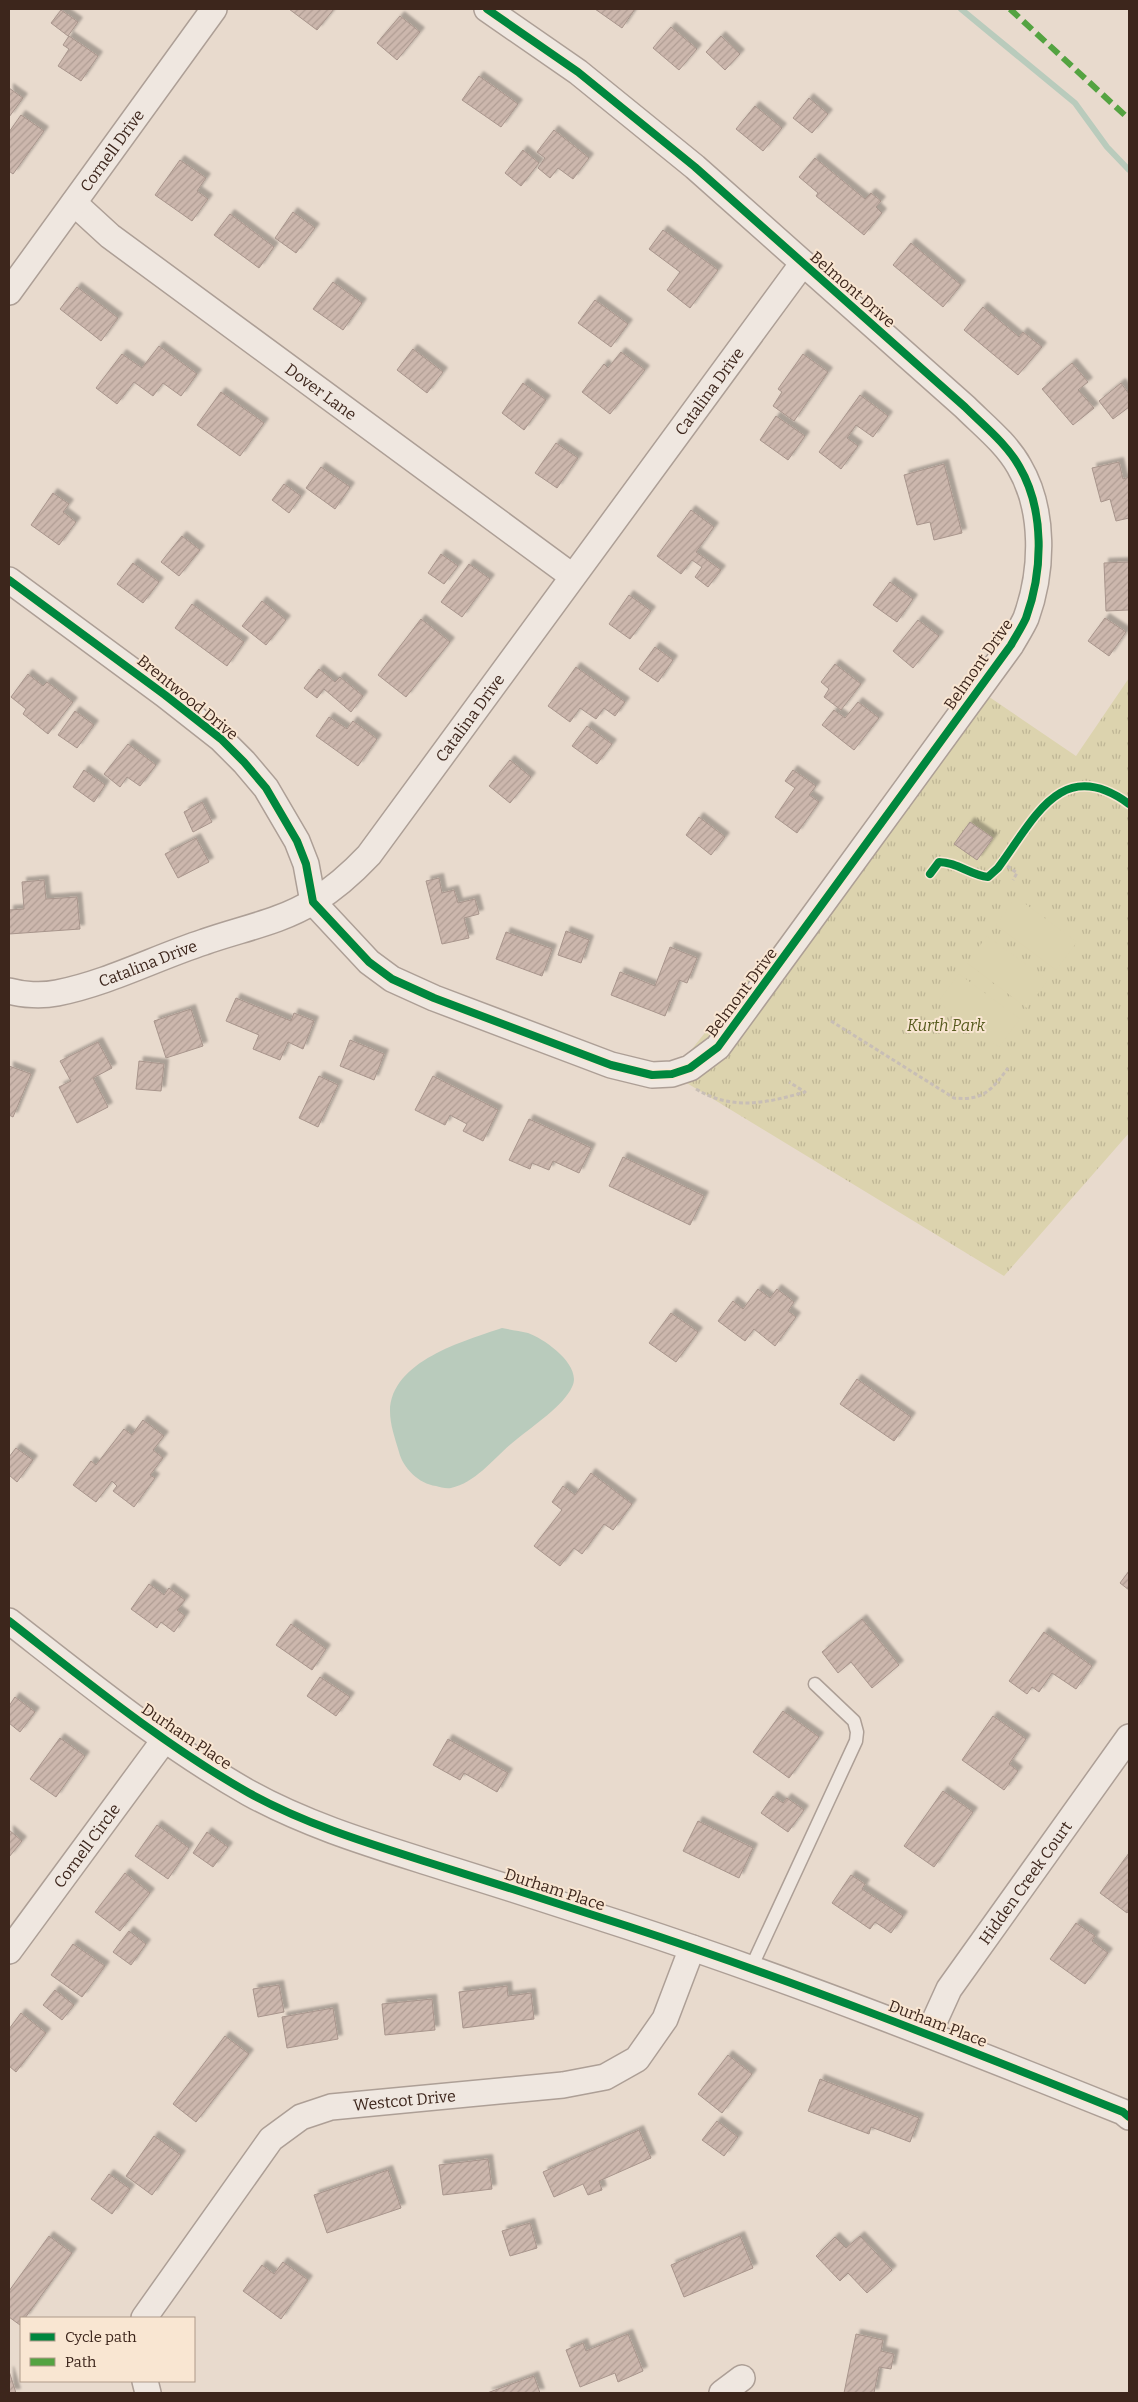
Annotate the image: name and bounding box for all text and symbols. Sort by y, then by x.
street label: Cornell Drive [76,106,148,195]
street label: Belmont Drive [806,247,899,331]
street label: Catalina Drive [671,344,748,439]
street label: Dover Lane [281,359,360,424]
street label: Belmont Drive [940,615,1017,713]
street label: Brentwood Drive [133,651,242,744]
street label: Catalina Drive [432,670,508,766]
street label: Catalina Drive [96,936,200,991]
street label: Belmont Drive [702,944,781,1041]
park label: Kurth Park [907,1016,985,1035]
street label: Durham Place [138,1699,235,1773]
street label: Cornell Circle [50,1800,124,1892]
street label: Hidden Creek Court [975,1818,1076,1948]
street label: Durham Place [502,1864,607,1915]
street label: Durham Place [886,1996,990,2051]
street label: Westcot Drive [352,2086,457,2115]
legend [20,2317,195,2382]
text: Cycle path [65,2328,137,2346]
text: Path [65,2353,97,2371]

